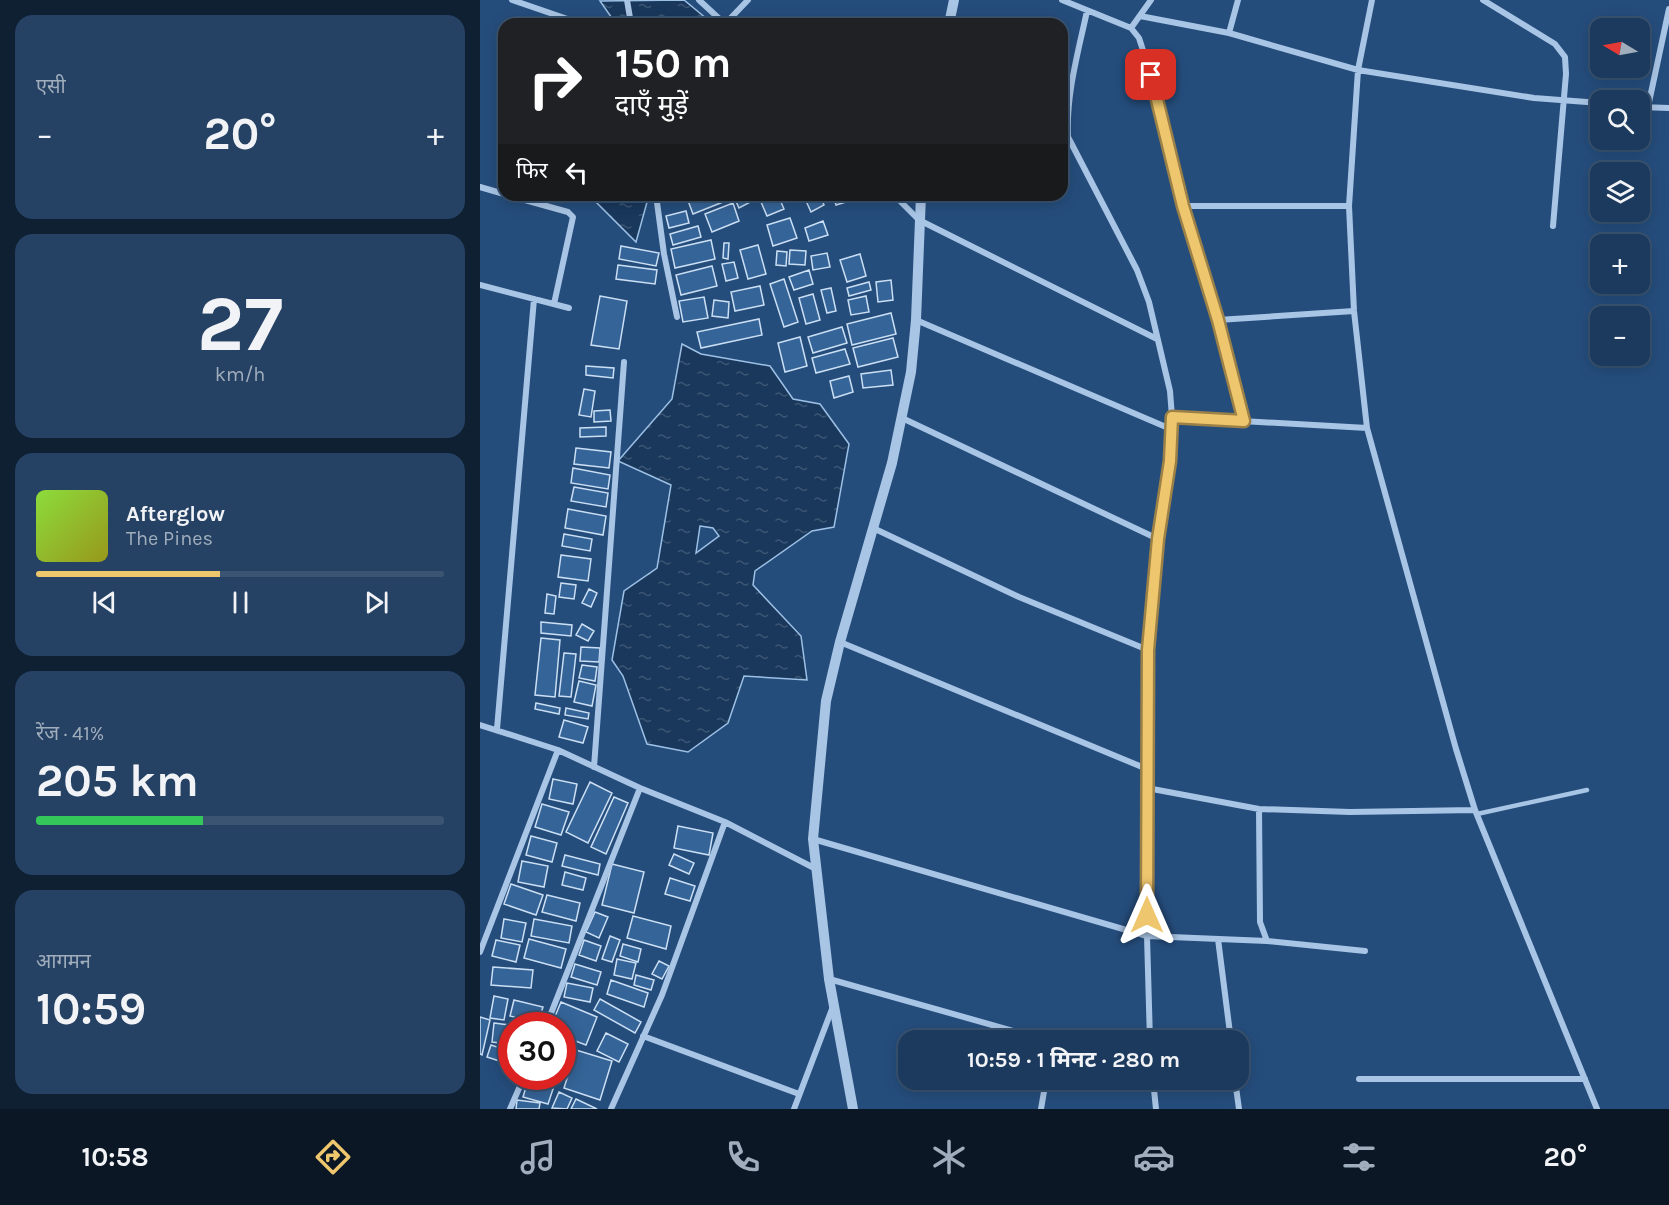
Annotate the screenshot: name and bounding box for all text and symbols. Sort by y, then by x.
north arrow [1590,18,1650,78]
map controls [1590,18,1650,366]
text: 150 m [615,38,731,88]
icon: right [516,42,594,120]
pin [1125,49,1176,100]
icon: arrive [1134,58,1167,91]
text: एसी [36,75,66,98]
text: दाएँ मुड़ें [615,89,688,121]
button: search [1590,90,1650,150]
text: 20° [203,108,277,160]
text: − [36,115,53,153]
text: + [427,115,444,153]
icon: left [560,156,593,189]
text: फिर [516,158,548,184]
button: layers [1590,162,1650,222]
button: + [1590,234,1650,294]
text: 27 [197,278,283,370]
button: − [1590,306,1650,366]
text: km/h [215,363,265,386]
text: Afterglow [126,501,225,527]
text: The Pines [126,527,213,550]
icon: previous [88,586,121,619]
icon: pause [224,586,257,619]
icon: next [360,586,393,619]
text: रेंज · 41% [36,722,104,745]
text: 205 km [36,755,199,807]
position arrow [1115,883,1179,947]
text: आगमन [36,950,91,973]
text: 10:59 [36,983,146,1035]
speed limit sign: 30 [498,1012,576,1090]
text: 10:59 · 1 मिनट · 280 m [967,1047,1180,1073]
icon: directions [312,1136,354,1178]
icon: music [517,1136,559,1178]
icon: phone [722,1136,764,1178]
icon: climate [928,1136,970,1178]
icon: car [1133,1136,1175,1178]
icon: filters [1338,1136,1380,1178]
text: 10:58 [82,1141,149,1173]
text: 20° [1543,1141,1587,1173]

